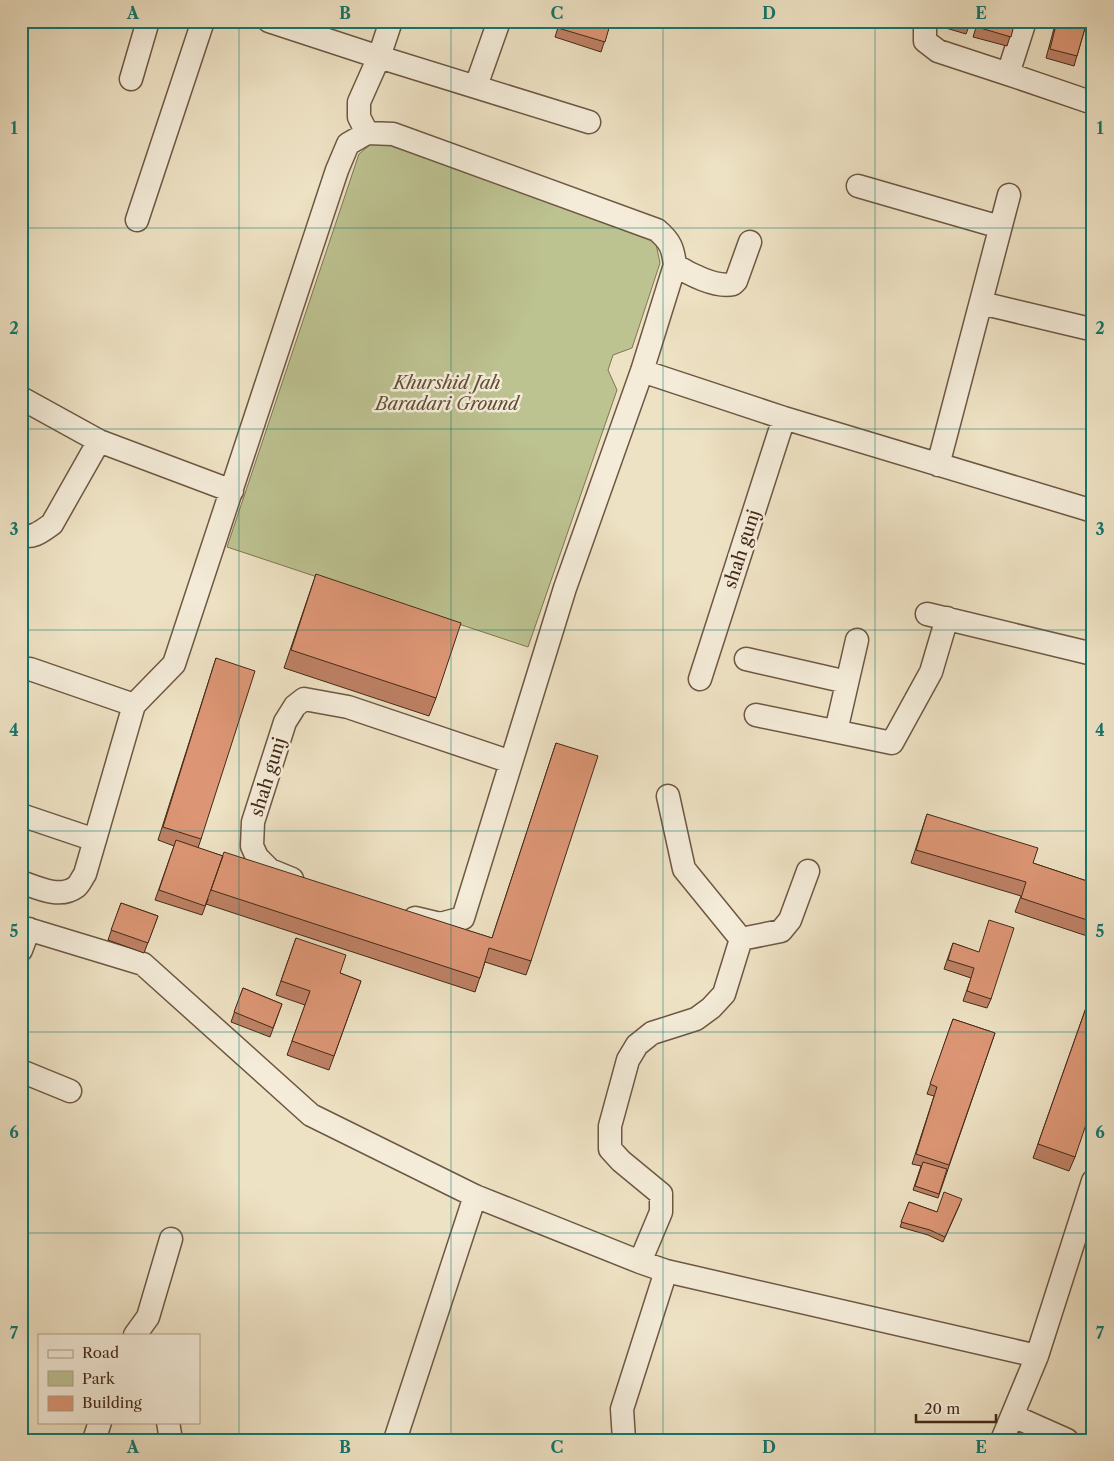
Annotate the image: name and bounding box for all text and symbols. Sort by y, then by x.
text: A [126,3,140,23]
text: B [339,3,351,23]
text: C [551,3,563,23]
text: D [762,3,776,23]
text: E [975,3,987,23]
text: 1 [10,118,18,138]
text: 1 [1096,118,1104,138]
text: 2 [9,318,19,338]
text: 2 [1095,318,1105,338]
park label: Khurshid Jah Baradari Ground [373,372,521,415]
street label: shah gunj [719,507,765,591]
text: 3 [9,519,19,539]
text: 3 [1095,519,1105,539]
text: 4 [9,720,19,740]
text: 4 [1095,720,1105,740]
street label: shah gunj [246,735,290,819]
text: 5 [10,921,19,941]
text: 5 [1096,921,1105,941]
text: 6 [9,1122,19,1142]
text: 6 [1095,1122,1105,1142]
text: 7 [10,1323,19,1343]
text: 7 [1096,1323,1105,1343]
legend [38,1334,200,1424]
text: Road [82,1343,119,1362]
text: Park [82,1369,116,1388]
scale bar [916,1391,996,1423]
text: Building [82,1393,142,1412]
text: 20 m [924,1399,960,1418]
text: A [126,1437,140,1457]
text: B [339,1437,351,1457]
text: C [551,1437,563,1457]
text: D [762,1437,776,1457]
text: E [975,1437,987,1457]

